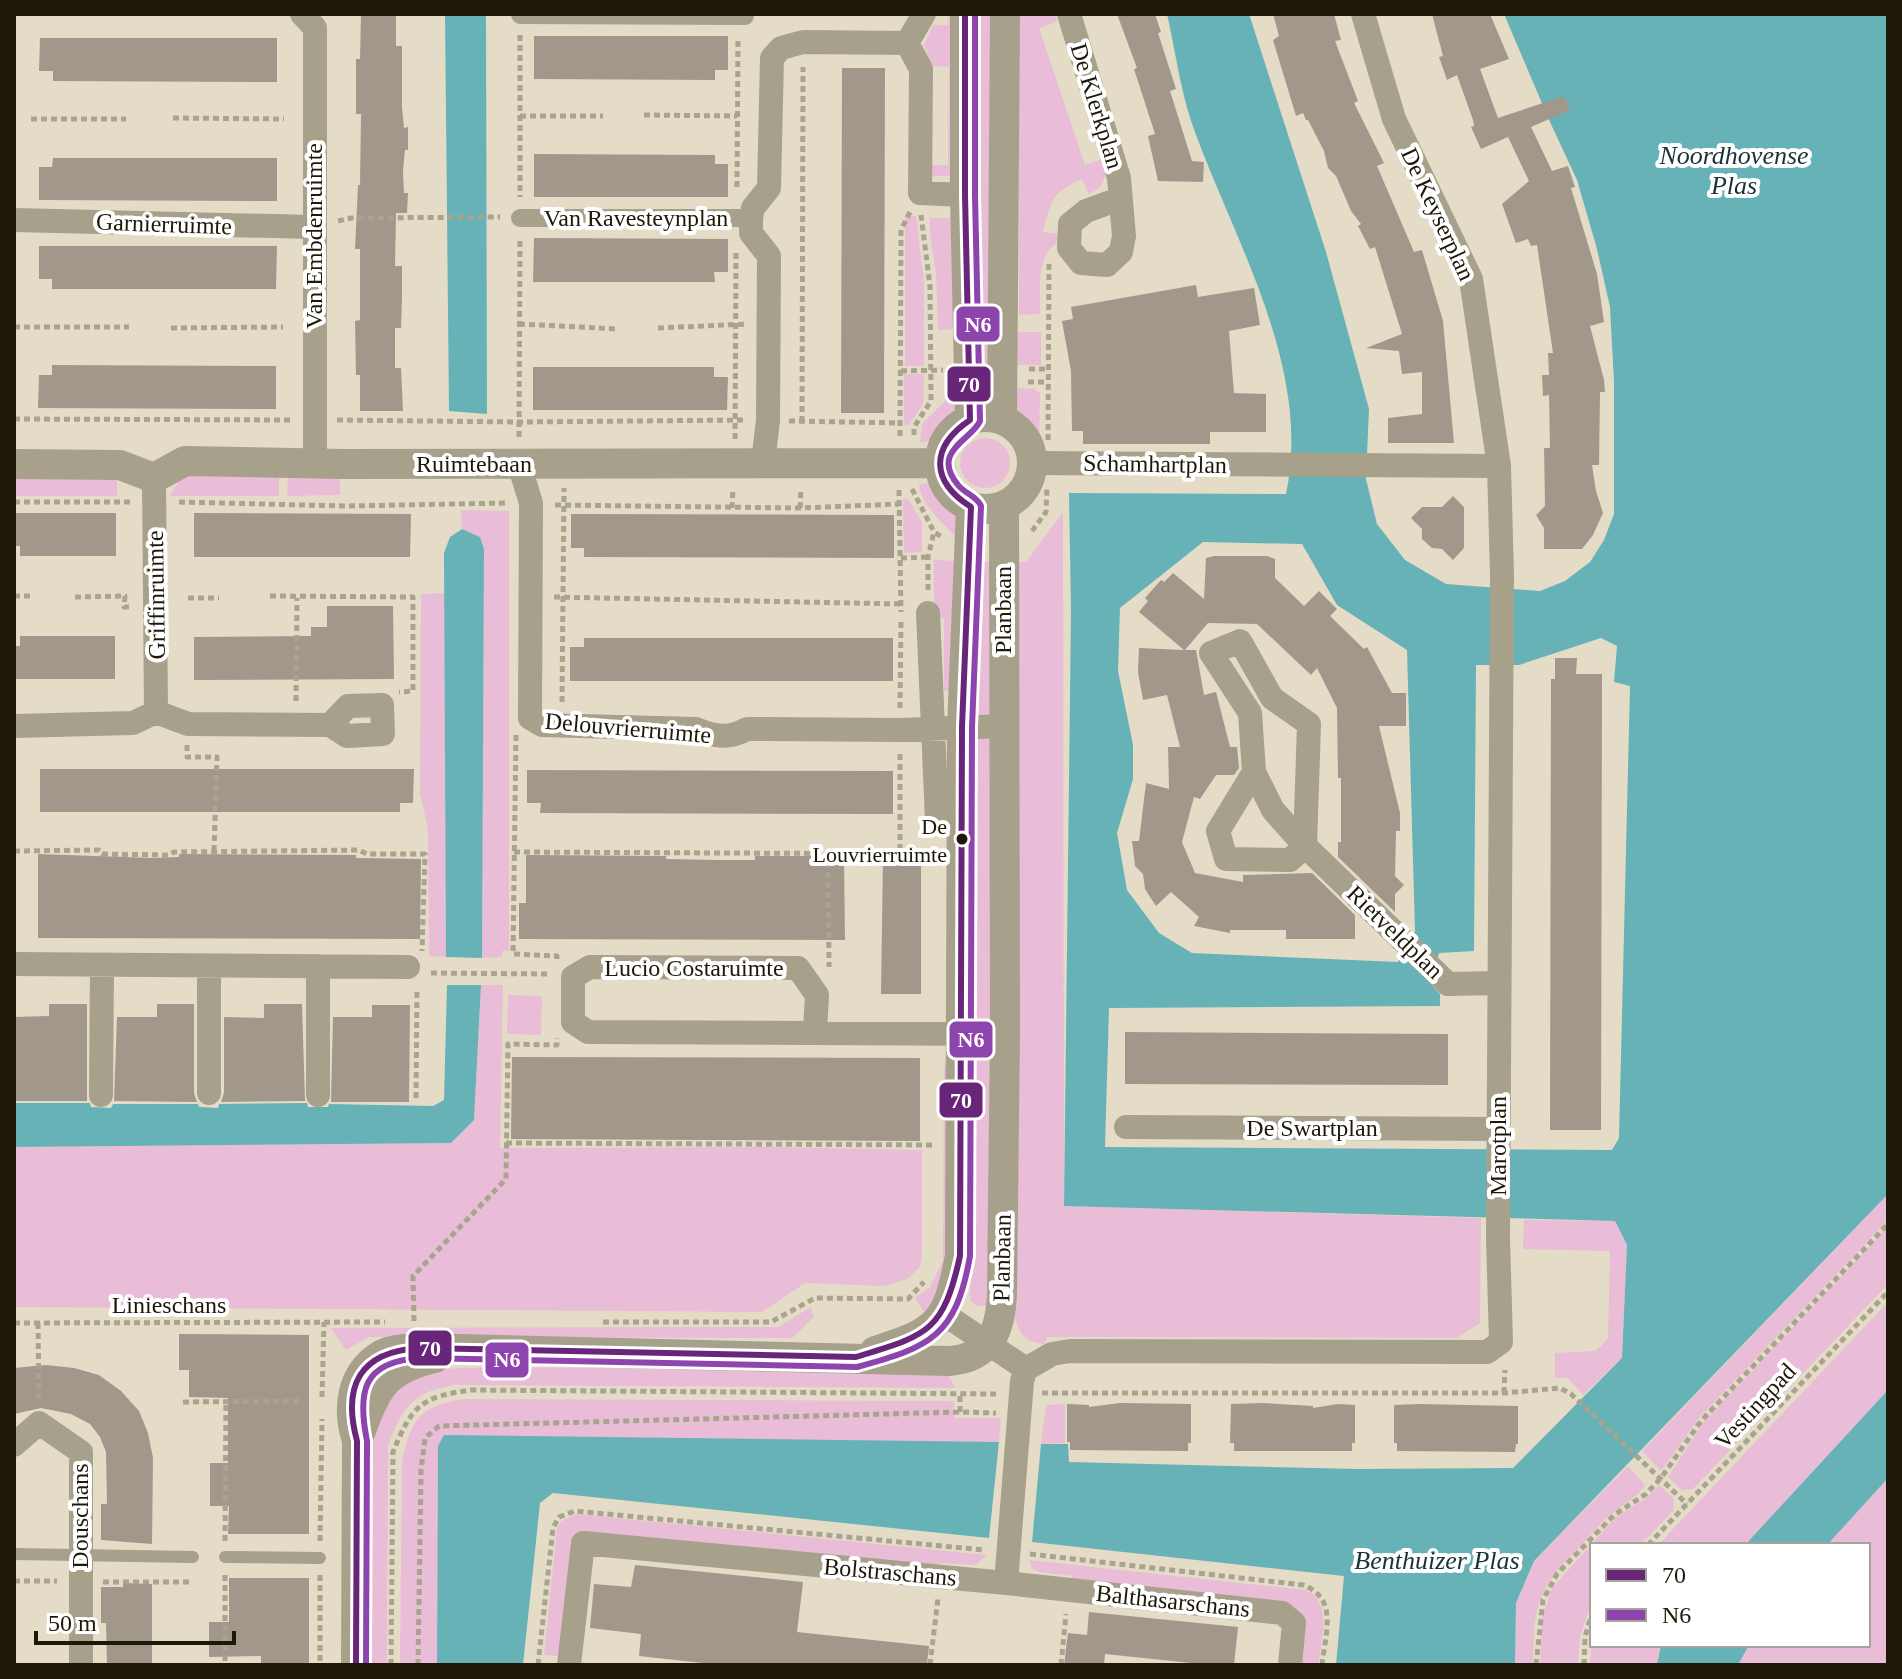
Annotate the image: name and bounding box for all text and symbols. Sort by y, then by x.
street label: De Klerkplan [1066,40,1128,172]
water label: Noordhovense Plas [1658,141,1809,200]
street label: Van Embdenruimte [301,143,327,329]
street label: De Keyserplan [1396,144,1480,284]
street label: Van Ravesteynplan [544,205,728,231]
street label: Garnierruimte [96,209,232,239]
line badge: N6 [955,305,1001,343]
text: N6 [965,312,991,337]
line badge: 70 [946,365,992,403]
text: 70 [958,372,980,397]
street label: Schamhartplan [1083,450,1227,478]
street label: Ruimtebaan [416,451,532,477]
street label: Griffinruimte [142,530,170,660]
street label: Planbaan [990,566,1016,654]
street label: Delouvrierruimte [544,708,712,748]
place label: De Louvrierruimte [813,814,947,867]
marker: De Louvrierruimte [954,831,970,847]
street label: Rietveldplan [1342,880,1448,984]
street label: Lucio Costaruimte [604,955,784,981]
line badge: N6 [948,1020,994,1059]
text: N6 [958,1027,984,1052]
line badge: 70 [938,1081,984,1119]
text: 70 [950,1088,972,1113]
street label: Marotplan [1485,1096,1511,1196]
street label: De Swartplan [1246,1115,1378,1141]
street label: Planbaan [988,1214,1016,1302]
street label: Linieschans [112,1292,226,1318]
line badge: 70 [407,1329,453,1367]
text: 70 [419,1336,441,1361]
line badge: N6 [484,1341,530,1379]
text: N6 [494,1347,520,1372]
street label: Vestingpad [1709,1358,1801,1454]
street label: Douschans [67,1463,93,1569]
legend [1590,1543,1870,1647]
water label: Benthuizer Plas [1354,1546,1520,1575]
street label: Bolstraschans [822,1553,958,1591]
text: 70 [1662,1562,1686,1588]
street label: Balthasarschans [1095,1580,1251,1622]
scale bar [36,1595,234,1645]
text: N6 [1662,1602,1691,1628]
text: 50 m [48,1610,97,1636]

